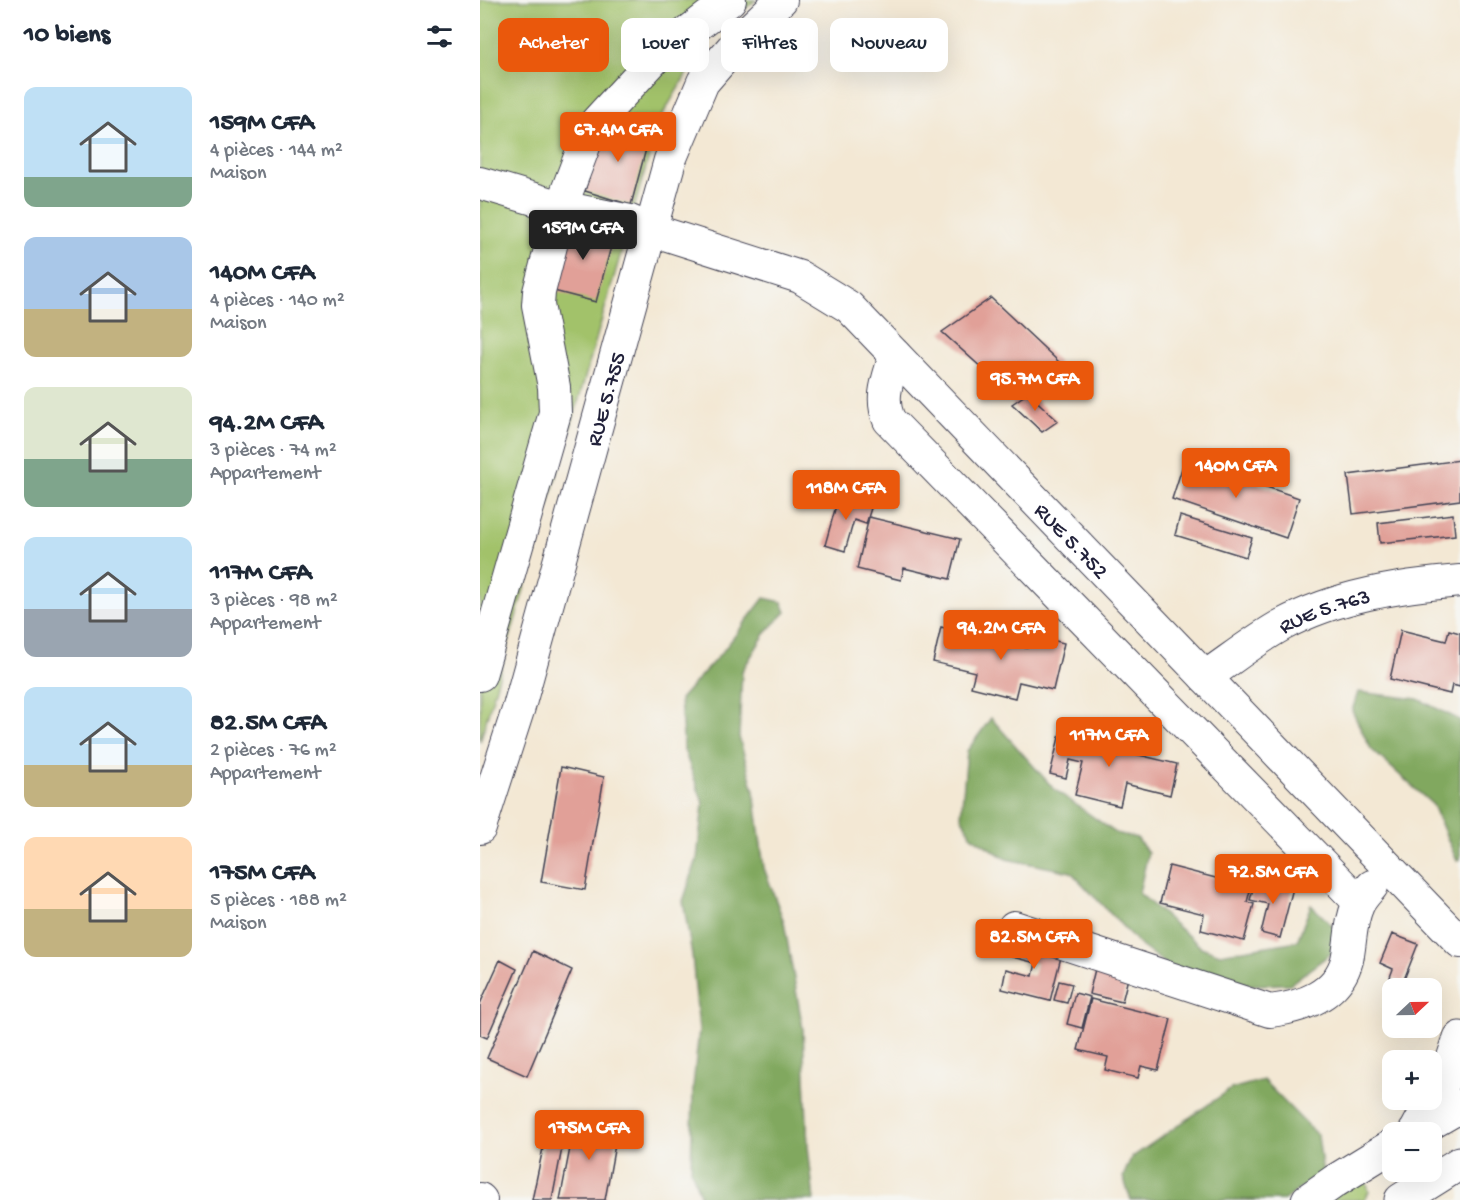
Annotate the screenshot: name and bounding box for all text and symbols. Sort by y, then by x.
chip: Acheter [498,18,609,72]
chip: Louer [621,18,709,72]
chip: Filtres [721,18,818,72]
chip: Nouveau [830,18,948,72]
icon: filters [423,20,456,53]
text: 10 biens [24,21,110,52]
text: 159M CFA [210,109,314,140]
icon: home [72,111,144,183]
pin: 67.4M CFA [549,112,687,163]
text: 67.4M CFA [574,120,662,143]
text: 4 pièces · 144 m² [210,140,343,163]
text: Maison [210,163,267,186]
pin: 159M CFA [521,210,645,261]
text: 159M CFA [543,218,623,241]
text: 140M CFA [210,259,315,290]
icon: home [72,261,144,333]
text: 4 pièces · 140 m² [210,290,345,313]
text: Maison [210,313,267,336]
street label: RUE 5.755 [583,350,633,450]
pin: 95.7M CFA [966,361,1104,412]
text: 95.7M CFA [991,369,1079,392]
text: 94.2M CFA [210,409,323,440]
icon: home [72,411,144,483]
text: 3 pièces · 74 m² [210,440,337,463]
pin: 140M CFA [1174,448,1298,499]
text: 140M CFA [1196,456,1276,479]
text: Appartement [210,463,320,486]
pin: 118M CFA [784,470,908,521]
text: 118M CFA [807,478,885,501]
street label: RUE 5.752 [1027,499,1112,586]
text: 117M CFA [210,559,311,590]
icon: home [72,561,144,633]
street label: RUE 5.763 [1275,585,1373,641]
text: 3 pièces · 98 m² [210,590,338,613]
pin: 94.2M CFA [932,610,1070,661]
text: Appartement [210,613,320,636]
text: 94.2M CFA [957,618,1045,641]
text: 82.5M CFA [210,709,326,740]
icon: home [72,711,144,783]
pin: 117M CFA [1047,717,1171,768]
text: 117M CFA [1070,725,1148,748]
text: 2 pièces · 76 m² [210,740,337,763]
text: Appartement [210,763,320,786]
pin: 72.5M CFA [1204,854,1342,905]
text: 175M CFA [210,859,315,890]
icon: home [72,861,144,933]
text: 72.5M CFA [1229,862,1317,885]
text: 5 pièces · 188 m² [210,890,347,913]
text: Maison [210,913,267,936]
pin: 82.5M CFA [965,919,1103,970]
text: 82.5M CFA [989,927,1079,950]
north arrow [1382,978,1442,1038]
map controls [1382,978,1442,1182]
button: + [1382,1050,1442,1110]
pin: 175M CFA [527,1110,651,1161]
text: 175M CFA [549,1118,629,1141]
button: − [1382,1122,1442,1182]

